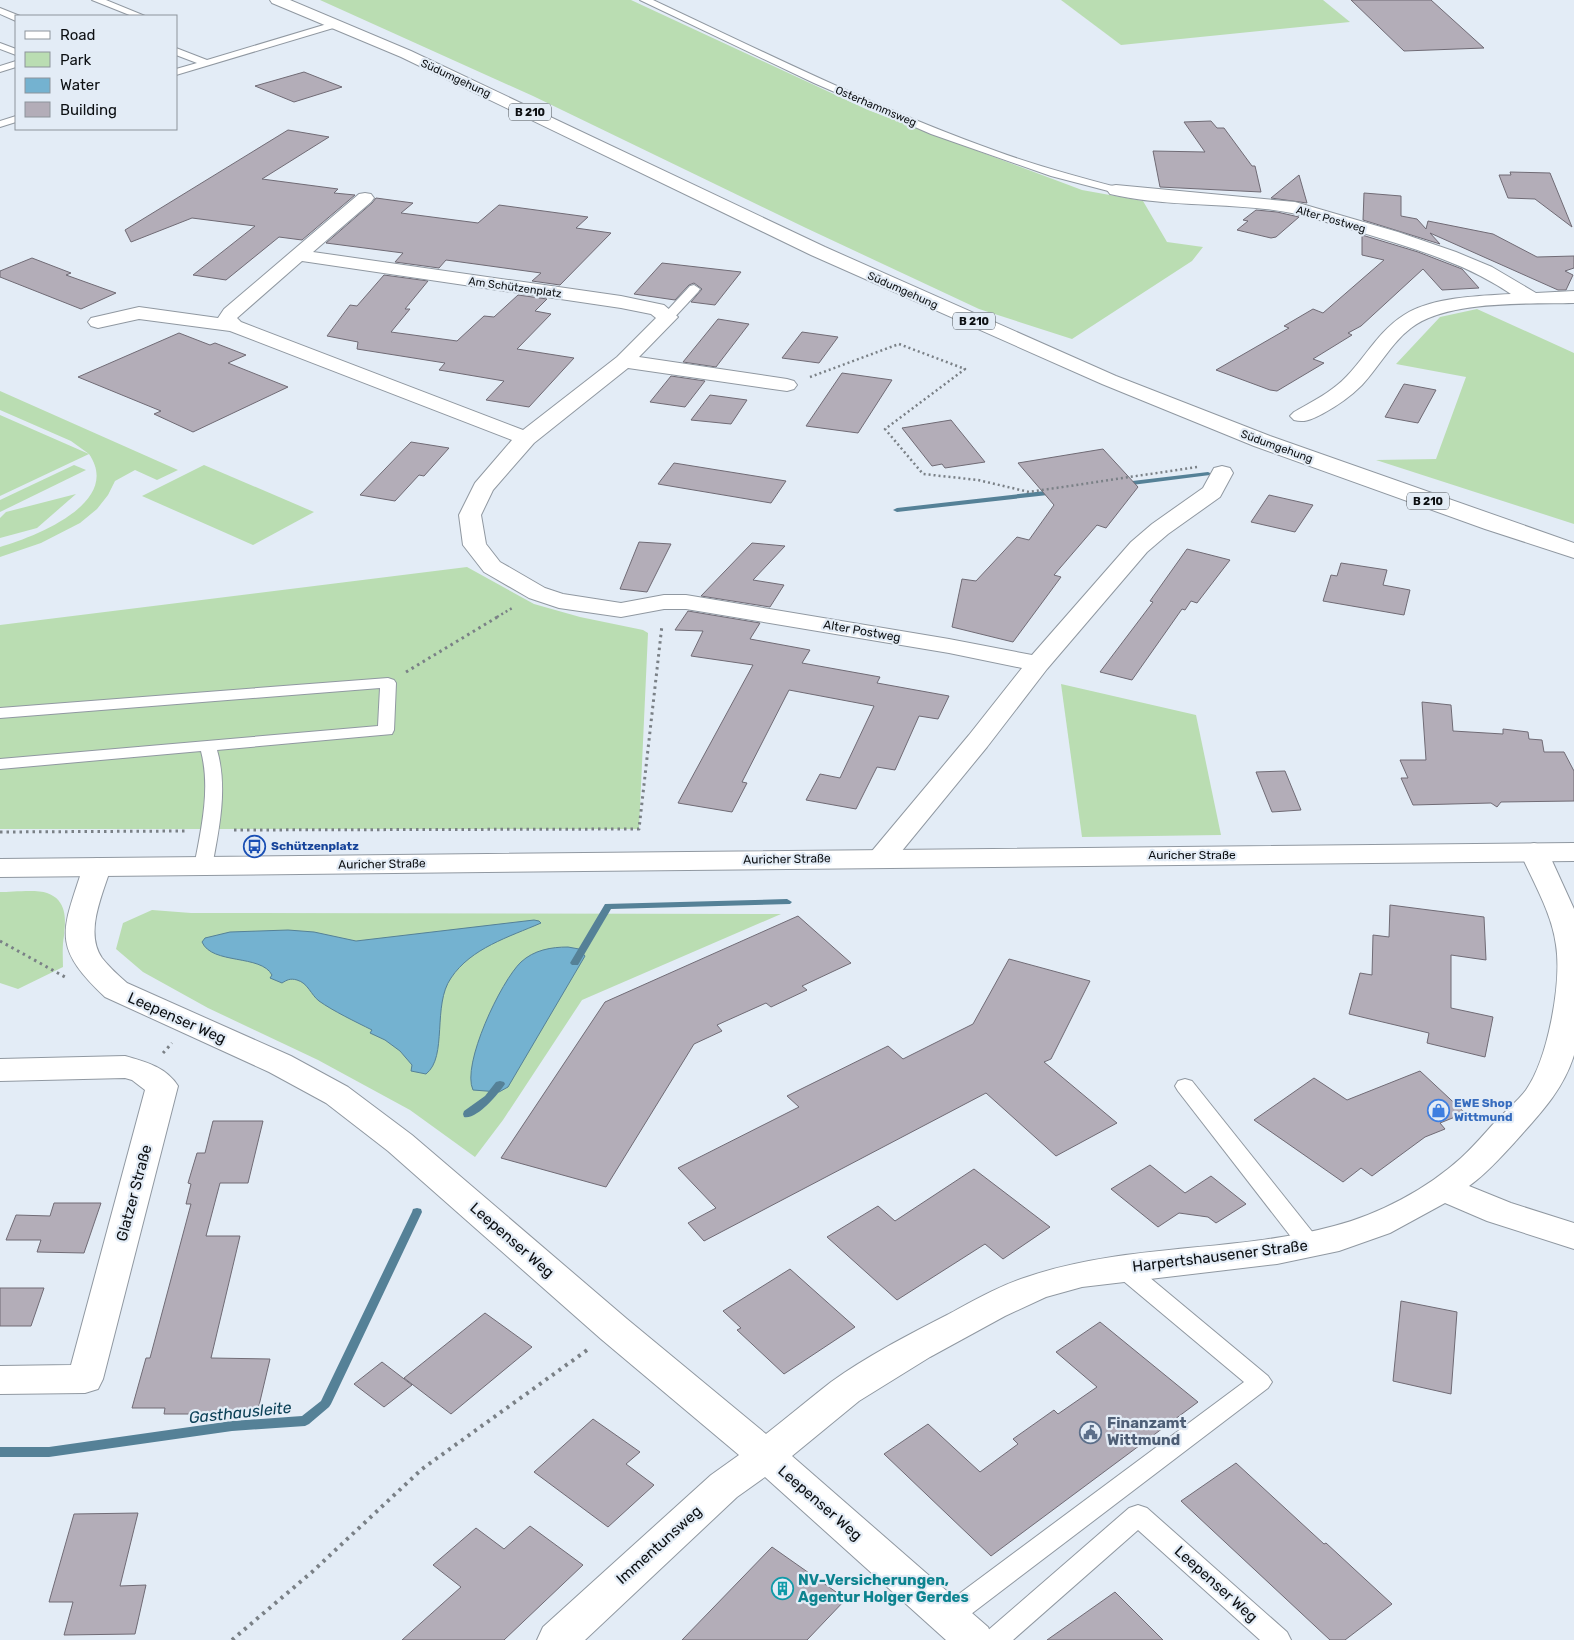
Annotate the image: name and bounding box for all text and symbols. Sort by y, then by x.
legend [15,15,178,130]
text: Road [60,26,96,44]
text: Park [60,51,91,69]
street label: Südumgehung [419,57,493,100]
text: Water [60,76,100,94]
street label: Osterhammsweg [833,84,918,129]
text: Building [60,101,117,119]
road number: B 210 [509,104,551,120]
street label: Alter Postweg [1295,203,1367,236]
street label: Südumgehung [866,269,940,312]
street label: Am Schützenplatz [468,275,563,301]
road number: B 210 [953,312,995,330]
street label: Südumgehung [1239,427,1315,466]
road number: B 210 [1407,492,1449,510]
street label: Alter Postweg [822,617,902,645]
bus stop icon: Schützenplatz [243,834,267,858]
place label: Schützenplatz [271,839,359,853]
street label: Auricher Straße [1148,848,1236,862]
street label: Auricher Straße [743,851,831,867]
street label: Auricher Straße [338,856,426,872]
street label: Leepenser Weg [125,988,229,1048]
place label: EWE Shop Wittmund [1454,1096,1513,1124]
shop icon: EWE Shop Wittmund [1426,1098,1450,1122]
street label: Glatzer Straße [112,1143,156,1243]
street label: Leepenser Weg [466,1199,558,1281]
street label: Harpertshausener Straße [1131,1236,1309,1276]
water label: Gasthausleite [188,1398,292,1427]
place label: Finanzamt Wittmund [1107,1414,1187,1449]
public building icon: Finanzamt Wittmund [1079,1420,1103,1444]
street label: Leepenser Weg [774,1462,866,1544]
street label: Immentunsweg [613,1502,705,1588]
street label: Leepenser Weg [1171,1542,1261,1626]
place label: NV-Versicherungen, Agentur Holger Gerdes [798,1571,969,1606]
building icon: NV-Versicherungen, Agentur Holger Gerdes [770,1577,794,1601]

